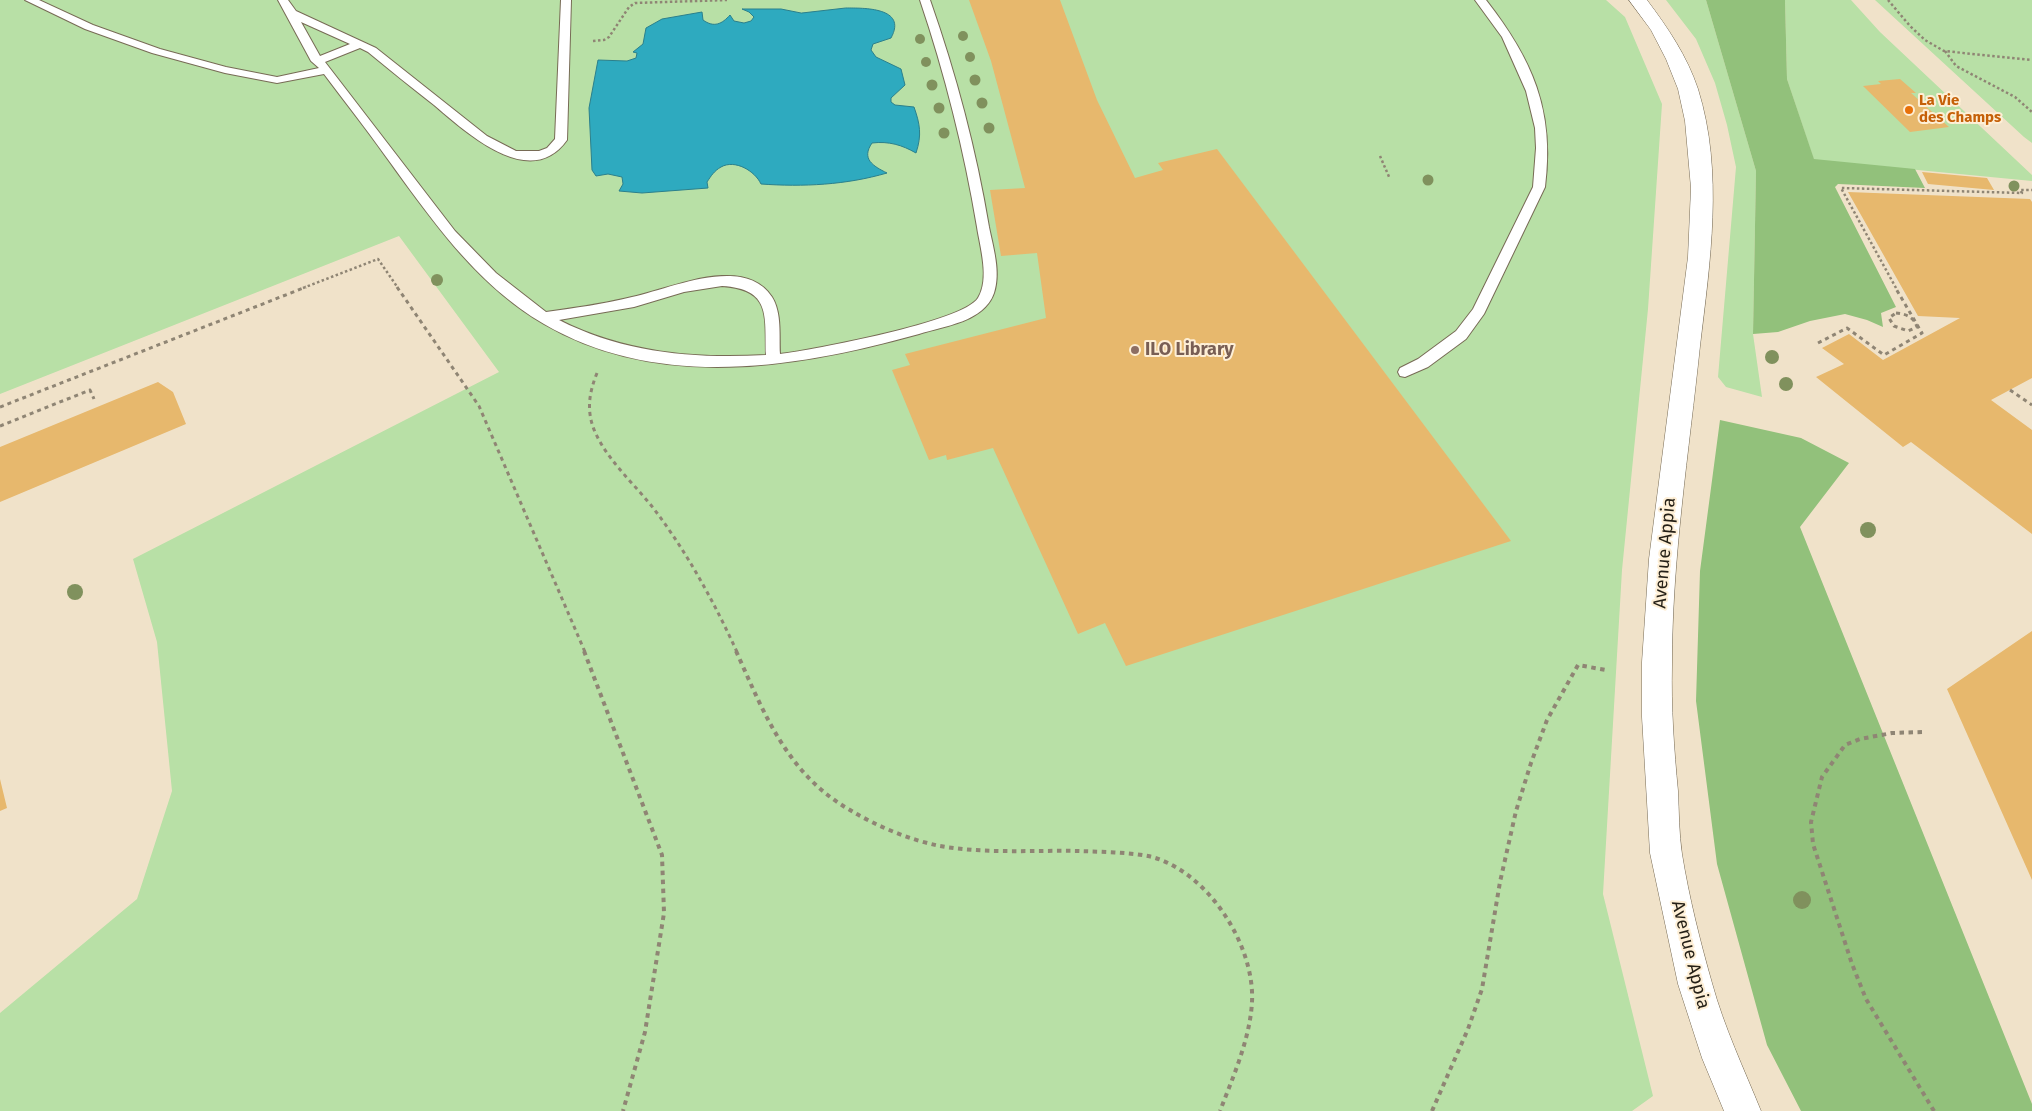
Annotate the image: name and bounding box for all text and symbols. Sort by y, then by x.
place label: La Vie des Champs [1919,92,2001,127]
marker: La Vie des Champs [1903,104,1915,116]
place label: ILO Library [1145,339,1234,361]
marker: ILO Library [1129,344,1141,356]
street label: Avenue Appia [1649,497,1681,609]
street label: Avenue Appia [1666,898,1714,1012]

